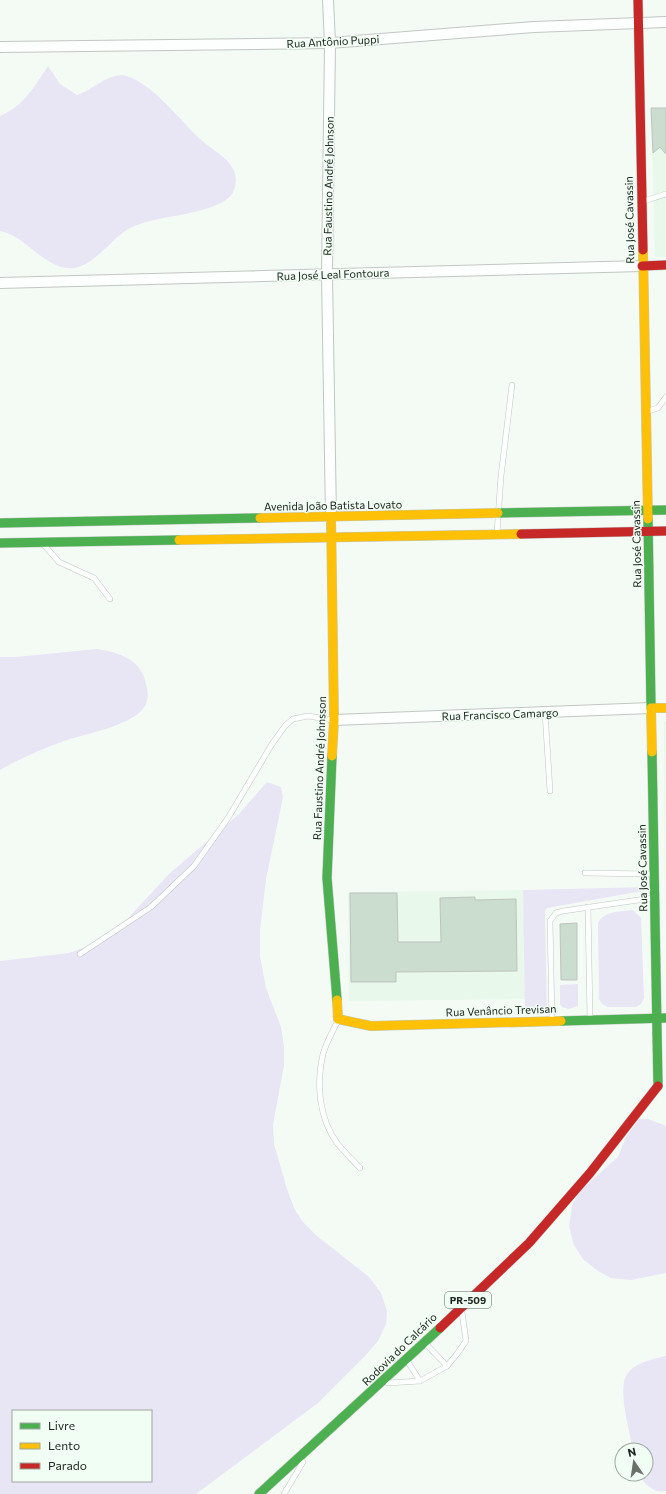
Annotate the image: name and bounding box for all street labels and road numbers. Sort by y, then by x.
street label: Rua Antônio Puppi [286,32,380,50]
street label: Rua Faustino André Johnson [320,116,337,256]
street label: Rua José Cavassin [622,176,637,264]
street label: Rua José Leal Fontoura [276,266,390,283]
street label: Avenida João Batista Lovato [264,497,403,514]
street label: Rua José Cavassin [629,500,644,588]
street label: Rua Faustino André Johnsson [310,696,329,840]
street label: Rua Francisco Camargo [441,705,559,723]
street label: Rua José Cavassin [635,824,650,912]
street label: Rua Venâncio Trevisan [445,1002,557,1018]
road number: PR-509 [445,1292,491,1308]
street label: Rodovia do Calcário [359,1310,439,1388]

